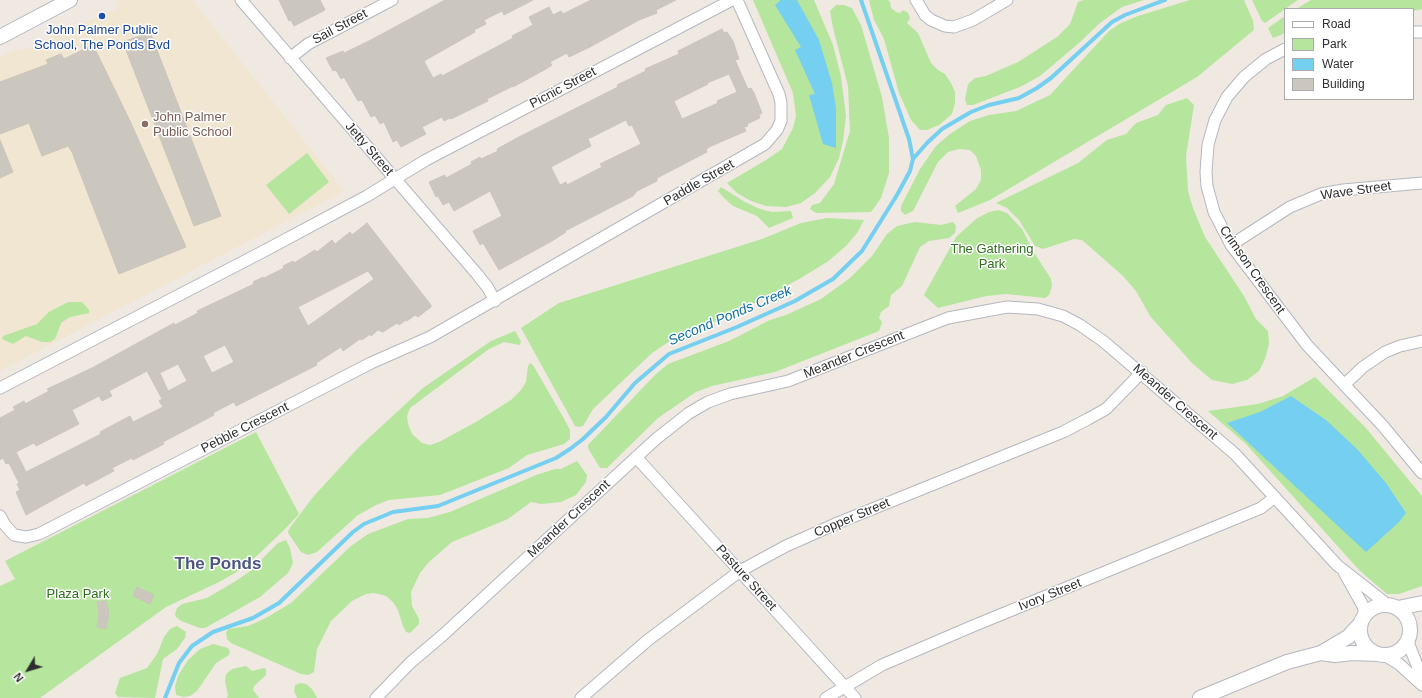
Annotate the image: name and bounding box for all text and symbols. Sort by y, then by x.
street label: Sail Street [310,6,370,48]
legend [1284,8,1414,100]
marker: John Palmer Public School, The Ponds Bvd [97,11,107,21]
text: Road [1322,17,1351,31]
place label: John Palmer Public School, The Ponds Bvd [34,22,170,53]
text: Park [1322,37,1347,51]
text: Water [1322,57,1354,71]
street label: Picnic Street [527,64,599,112]
text: Building [1322,77,1365,91]
place label: John Palmer Public School [153,109,232,140]
marker: John Palmer Public School [140,119,150,129]
street label: Jetty Street [342,119,396,179]
street label: Paddle Street [661,157,737,209]
street label: Wave Street [1320,178,1392,204]
street label: Crimson Crescent [1216,223,1288,317]
park label: The Gathering Park [950,241,1034,272]
water label: Second Ponds Creek [666,282,794,350]
street label: Meander Crescent [802,328,906,382]
street label: Meander Crescent [1130,361,1220,443]
street label: Pebble Crescent [199,399,291,457]
street label: Meander Crescent [525,477,613,561]
street label: Copper Street [812,495,892,541]
street label: Pasture Street [712,542,780,614]
district label: The Ponds [175,554,261,574]
street label: Ivory Street [1016,575,1084,615]
park label: Plaza Park [47,586,109,602]
north arrow [8,650,48,690]
text: N [11,671,26,684]

